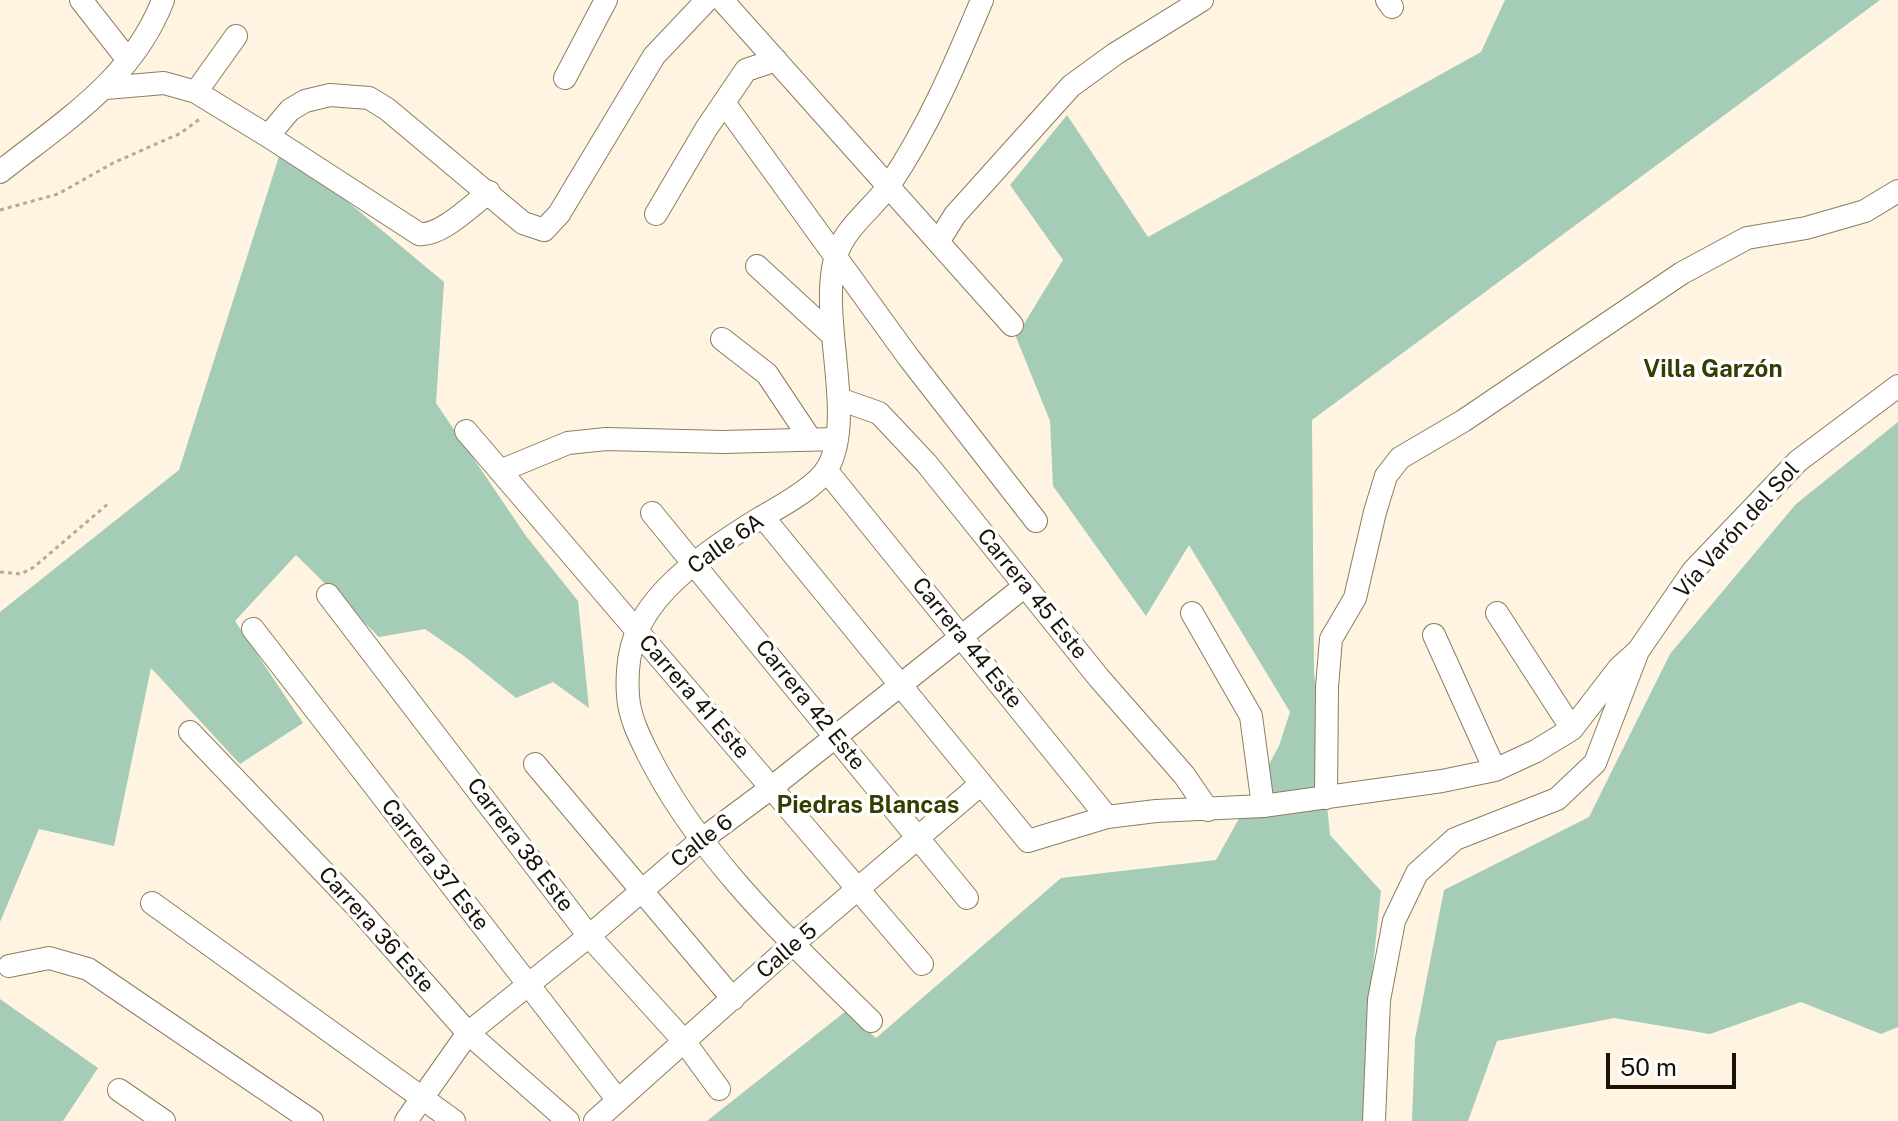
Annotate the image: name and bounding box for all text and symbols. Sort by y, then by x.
district label: Villa Garzón [1643,356,1783,384]
street label: Vía Varón del Sol [1669,457,1805,603]
street label: Calle 6A [683,508,769,580]
street label: Carrera 45 Este [971,523,1093,665]
street label: Carrera 44 Este [906,572,1028,714]
street label: Carrera 41 Este [633,630,755,764]
street label: Carrera 42 Este [749,635,871,775]
street label: Carrera 38 Este [461,773,579,917]
district label: Piedras Blancas [777,792,959,820]
street label: Carrera 37 Este [376,794,494,936]
street label: Calle 6 [666,809,738,873]
street label: Carrera 36 Este [313,862,439,998]
street label: Calle 5 [751,918,823,984]
scale bar [1610,1037,1740,1087]
text: 50 m [1620,1053,1677,1081]

